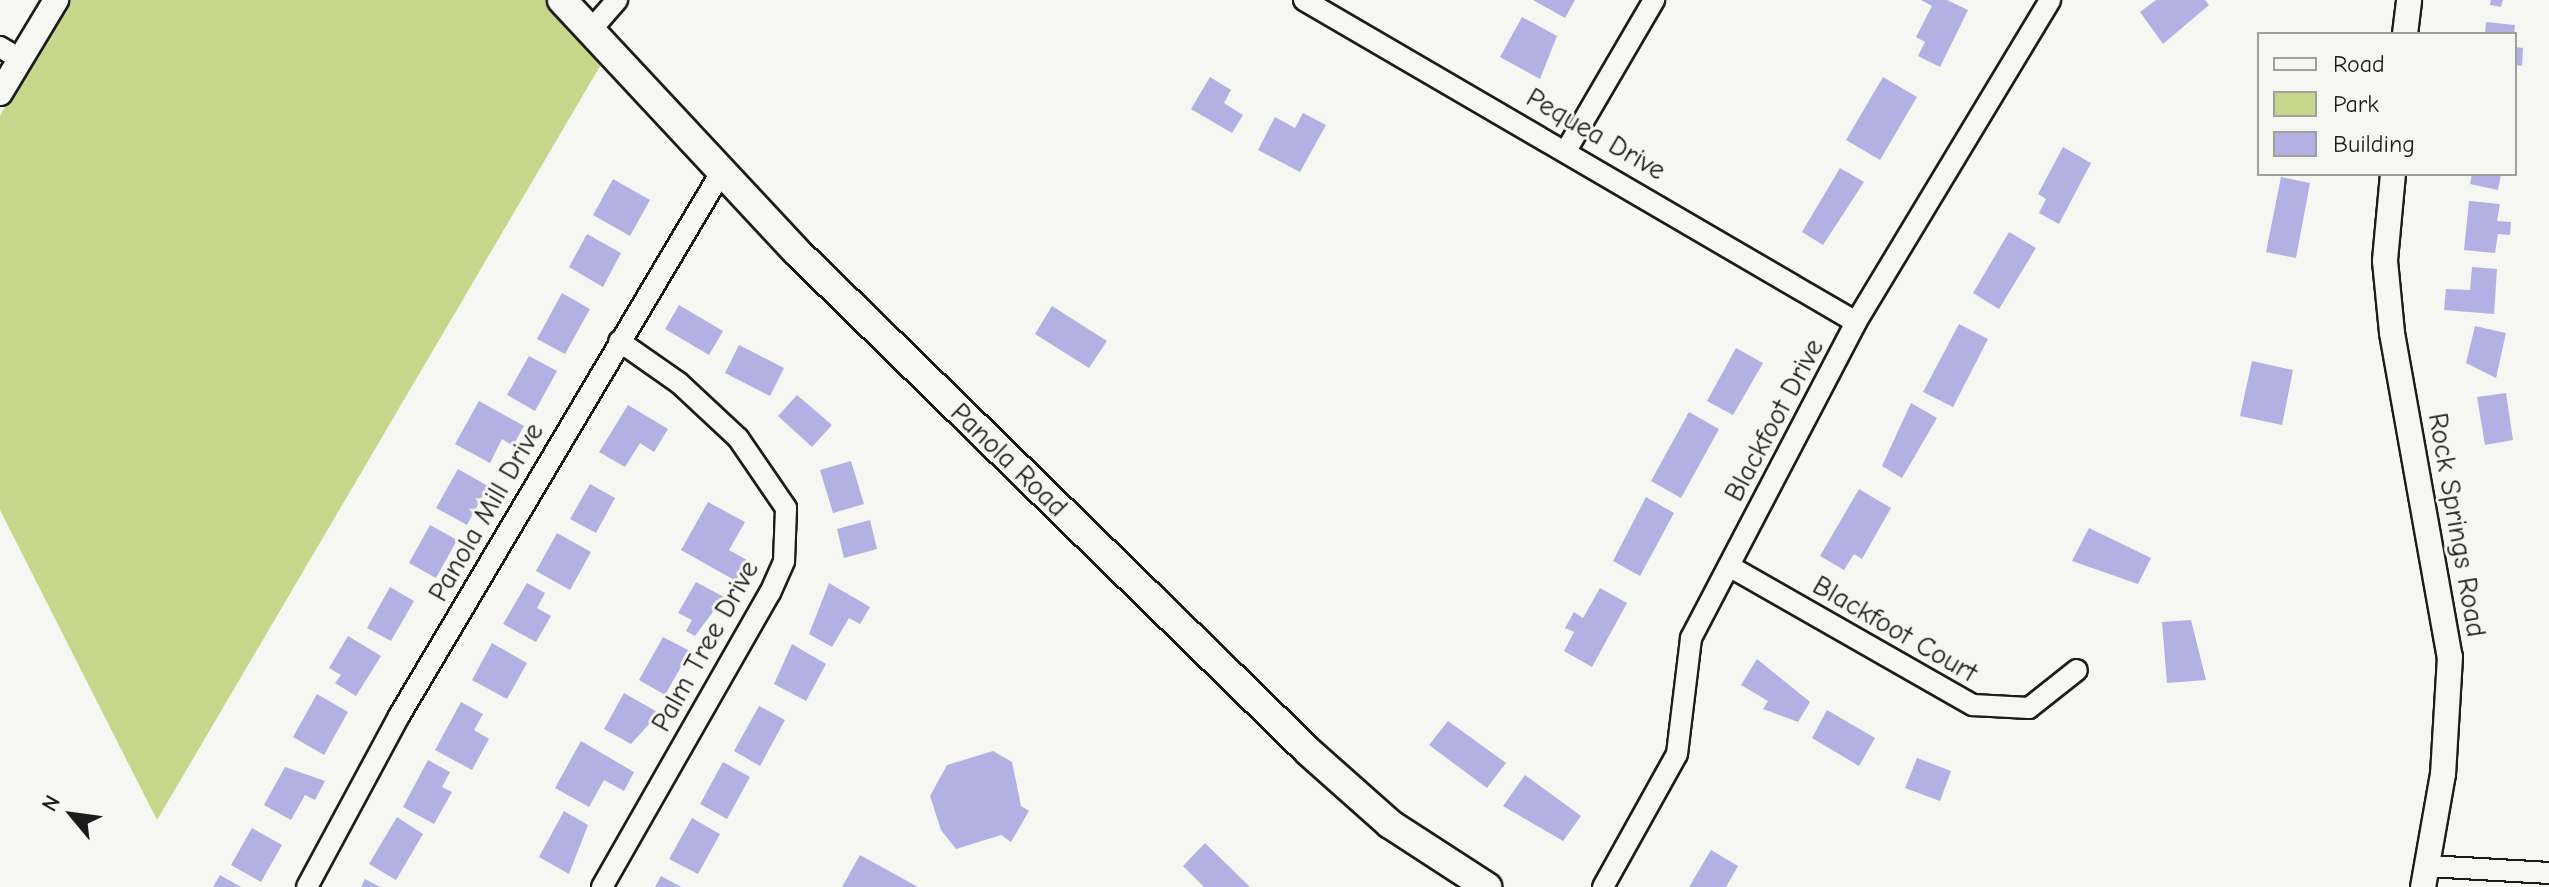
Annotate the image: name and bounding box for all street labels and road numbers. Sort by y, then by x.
street label: Pequea Drive [1520,81,1672,187]
street label: Blackfoot Drive [1717,333,1831,507]
street label: Panola Road [944,396,1074,524]
street label: Rock Springs Road [2421,410,2493,640]
street label: Panola Mill Drive [421,417,551,607]
street label: Palm Tree Drive [644,555,766,737]
street label: Blackfoot Court [1807,568,1983,690]

